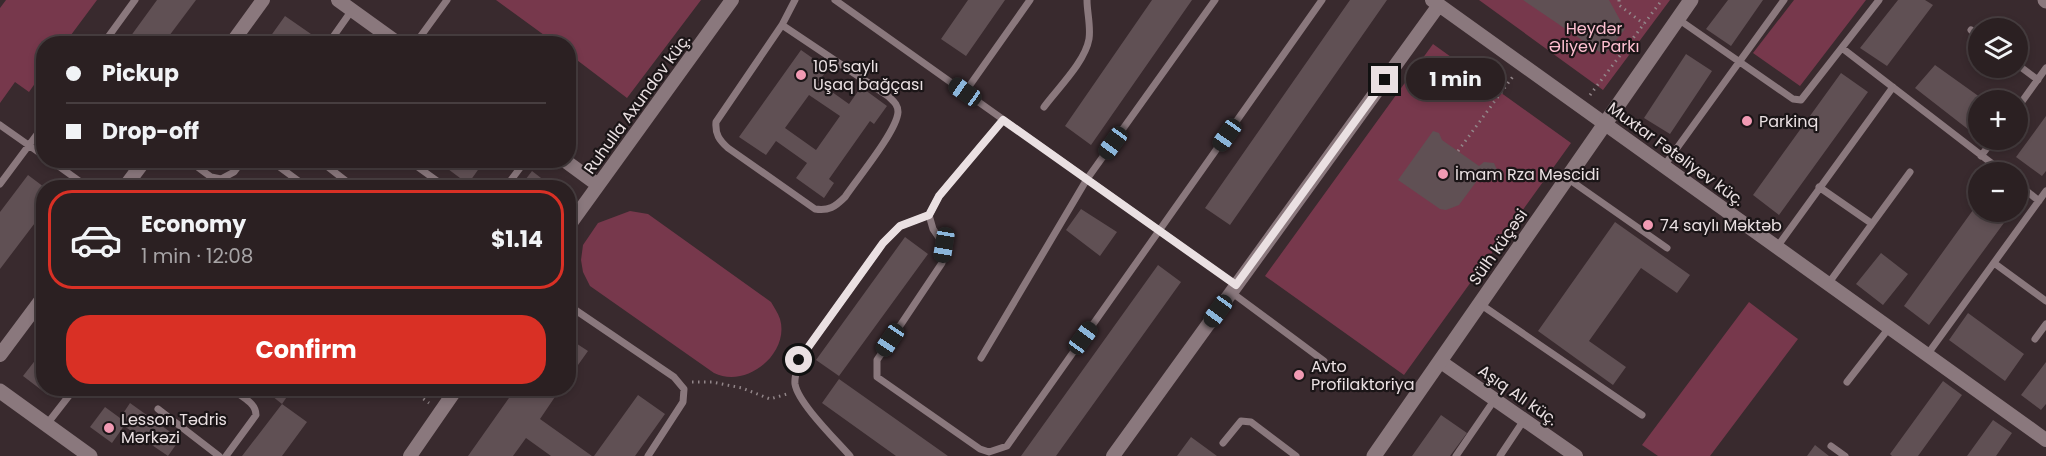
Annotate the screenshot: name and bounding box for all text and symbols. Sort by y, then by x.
park label: Heydər Əliyev Parkı [1549,17,1639,58]
map controls [1968,18,2028,222]
button: layers [1968,18,2028,78]
street label: Ruhulla Axundov küç. [578,29,696,179]
place label: 105 saylı Uşaq bağçası [813,55,923,96]
text: Pickup [102,58,179,89]
callout: 1 min [1406,59,1505,101]
text: 1 min [1429,65,1482,93]
route end [1371,66,1398,93]
marker: 105 saylı Uşaq bağçası [794,68,808,82]
car [945,74,985,110]
button: + [1968,90,2028,150]
street label: Muxtar Fətəliyev küç. [1603,97,1749,211]
place label: Parkinq [1759,110,1818,133]
marker: Parkinq [1740,114,1754,128]
car [1209,115,1245,155]
text: Drop-off [102,116,199,147]
car [1095,123,1131,163]
button: − [1968,162,2028,222]
place label: İmam Rza Məscidi [1455,163,1600,186]
marker: İmam Rza Məscidi [1436,167,1450,181]
street label: Sülh küçəsi [1463,204,1533,290]
text: Economy [141,209,246,240]
icon: car [69,213,123,267]
place label: 74 saylı Məktəb [1660,214,1782,237]
marker: 74 saylı Məktəb [1641,218,1655,232]
text: $1.14 [491,224,543,255]
car [932,226,956,264]
text: 1 min · 12:08 [141,242,253,270]
car [1200,291,1236,331]
button: Confirm [66,315,546,384]
car [1065,318,1101,358]
car [872,320,908,360]
route start [785,346,812,373]
place label: Avto Profilaktoriya [1311,355,1414,396]
street label: Aşıq Alı küç. [1473,359,1563,431]
marker: Avto Profilaktoriya [1292,368,1306,382]
place label: Lesson Tədris Mərkəzi [121,408,227,449]
marker: Lesson Tədris Mərkəzi [102,421,116,435]

